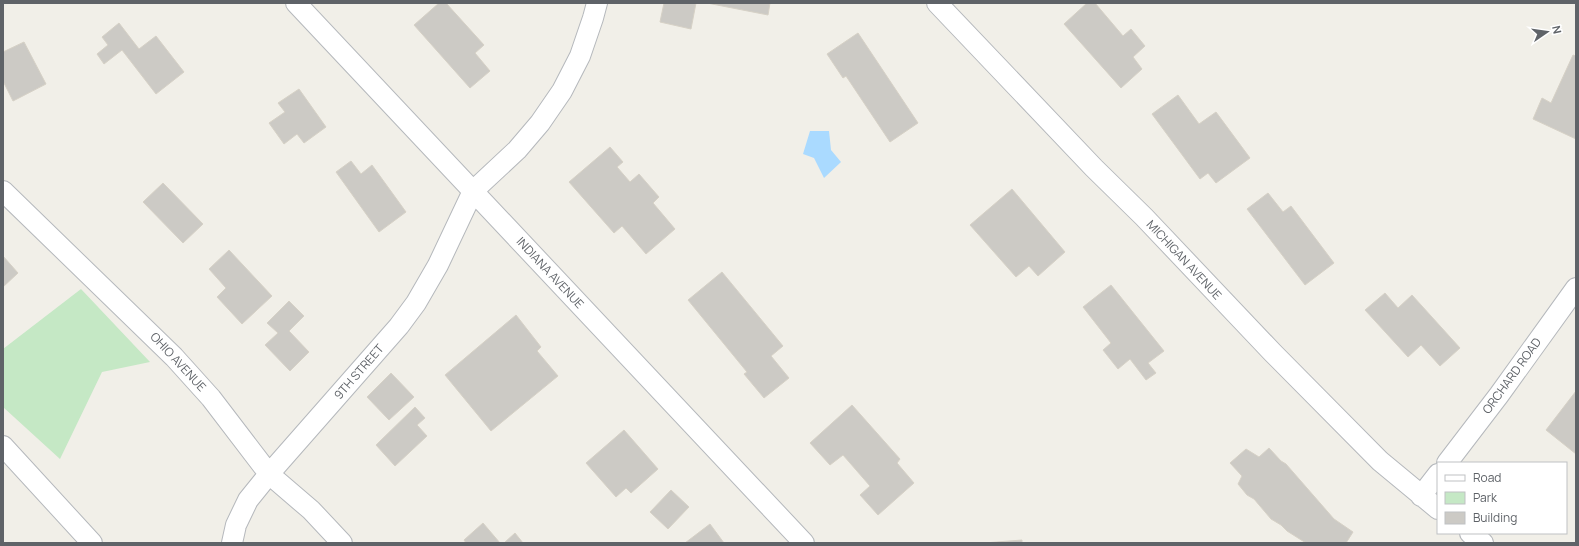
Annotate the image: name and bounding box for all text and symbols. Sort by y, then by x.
north arrow [1527,12,1567,52]
text: N [1549,24,1565,35]
street label: MICHIGAN AVENUE [1143,216,1226,303]
street label: INDIANA AVENUE [513,233,588,312]
street label: OHIO AVENUE [147,328,210,395]
street label: ORCHARD ROAD [1478,334,1545,417]
street label: 9TH STREET [330,340,388,403]
legend [1437,462,1567,534]
text: Road [1473,469,1501,486]
text: Park [1473,489,1498,506]
text: Building [1473,509,1517,526]

